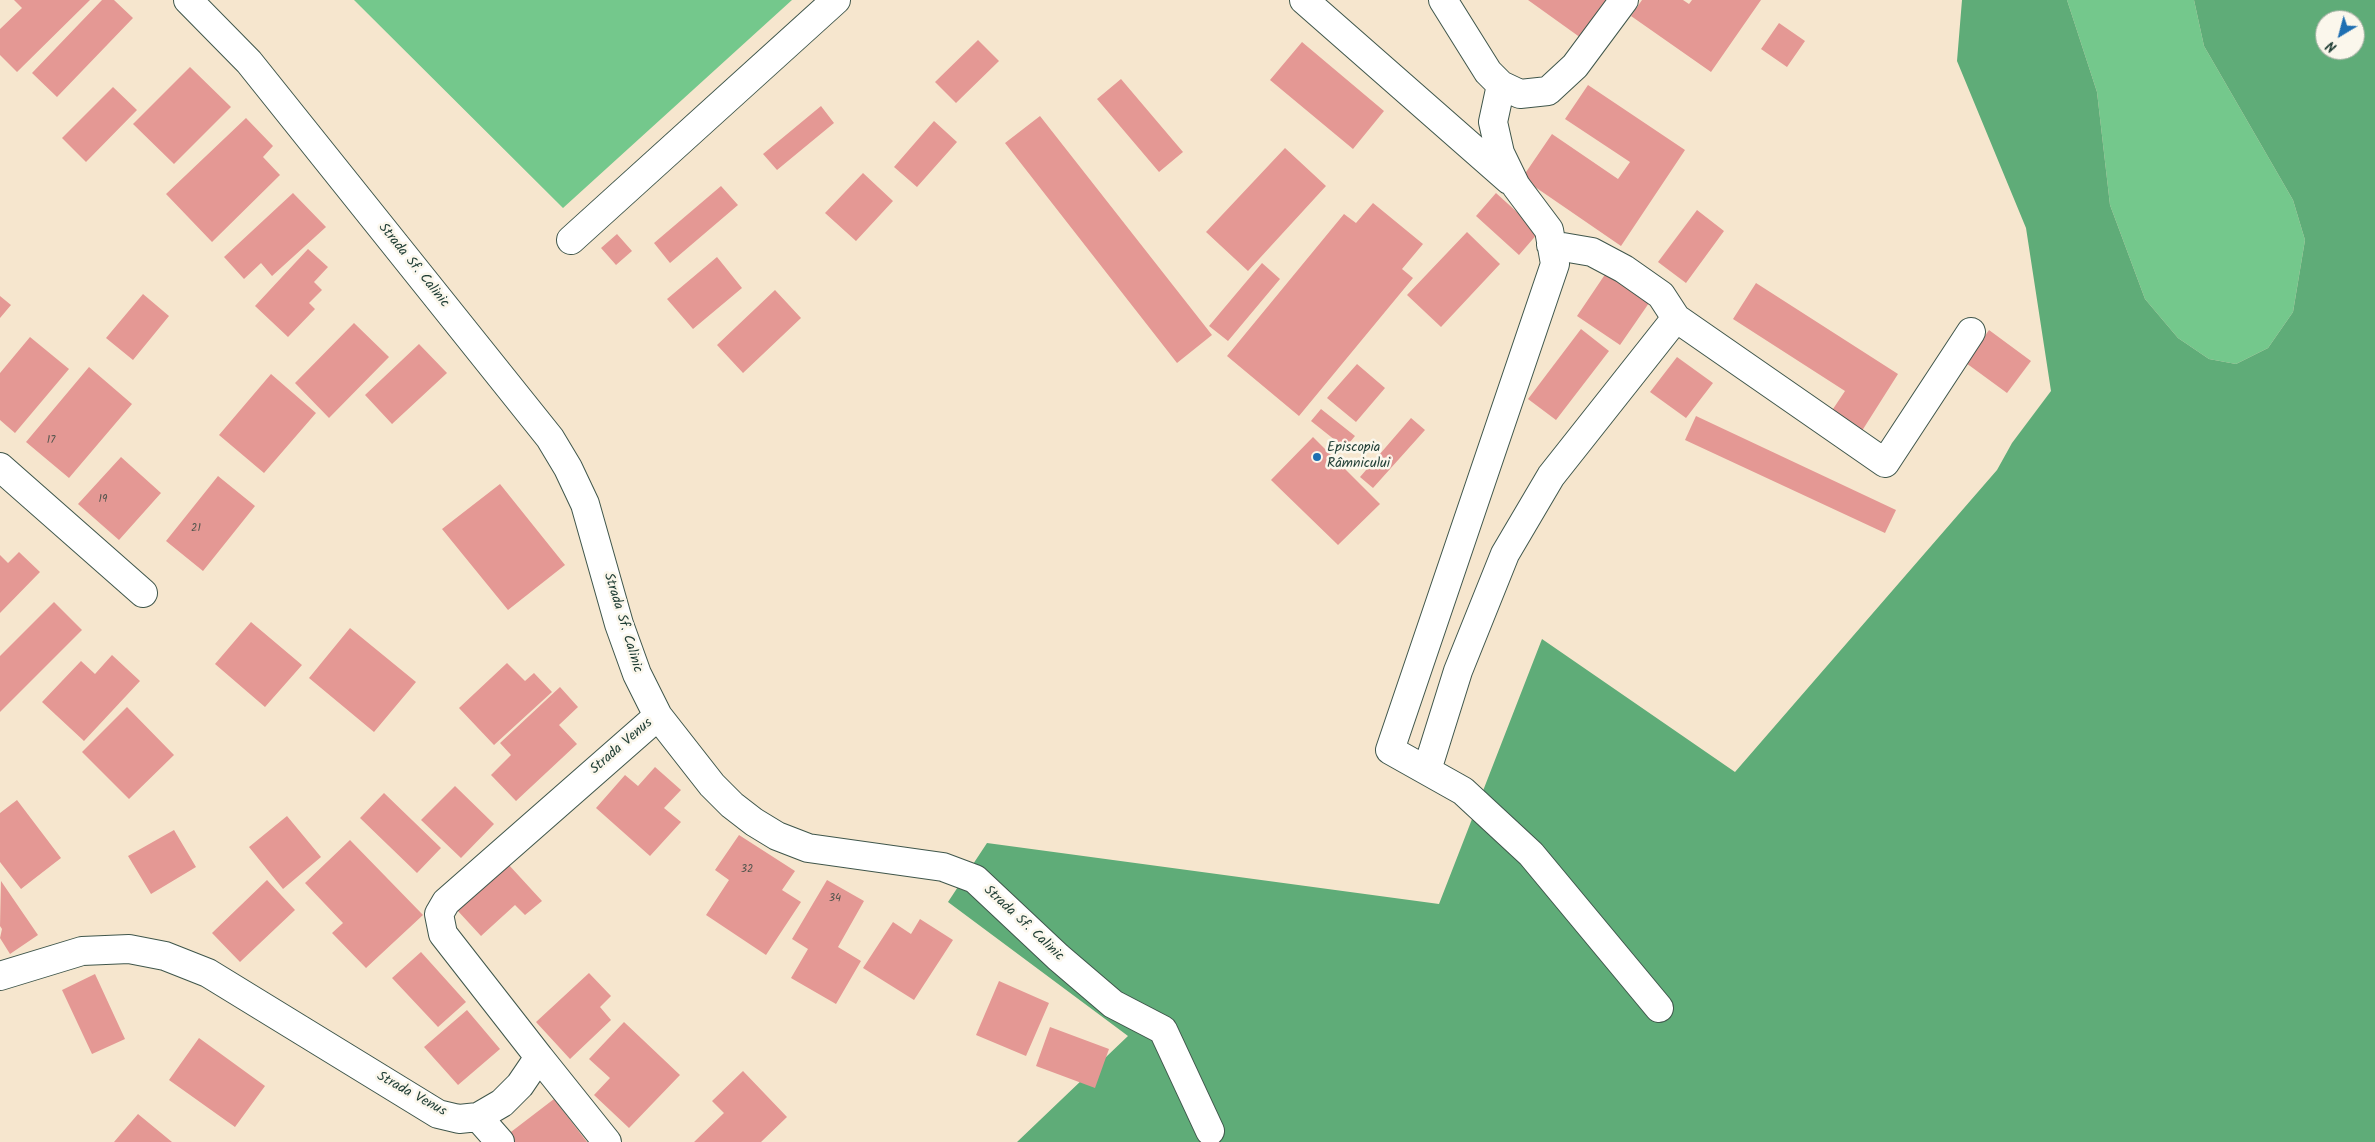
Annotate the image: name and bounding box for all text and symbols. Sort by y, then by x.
north arrow [2315,10,2365,60]
text: N [2321,35,2342,58]
street label: Strada Sf. Calinic [374,220,452,312]
house number: 17 [47,434,55,448]
place label: Episcopia Râmnicului [1327,441,1390,474]
marker: Episcopia Râmnicului [1311,451,1323,463]
house number: 19 [99,493,107,507]
house number: 21 [191,522,201,536]
street label: Strada Sf. Calinic [599,571,645,675]
street label: Strada Venus [587,715,657,779]
house number: 32 [741,863,753,877]
street label: Strada Sf. Calinic [979,883,1067,965]
house number: 34 [829,892,841,906]
street label: Strada Venus [373,1069,449,1121]

